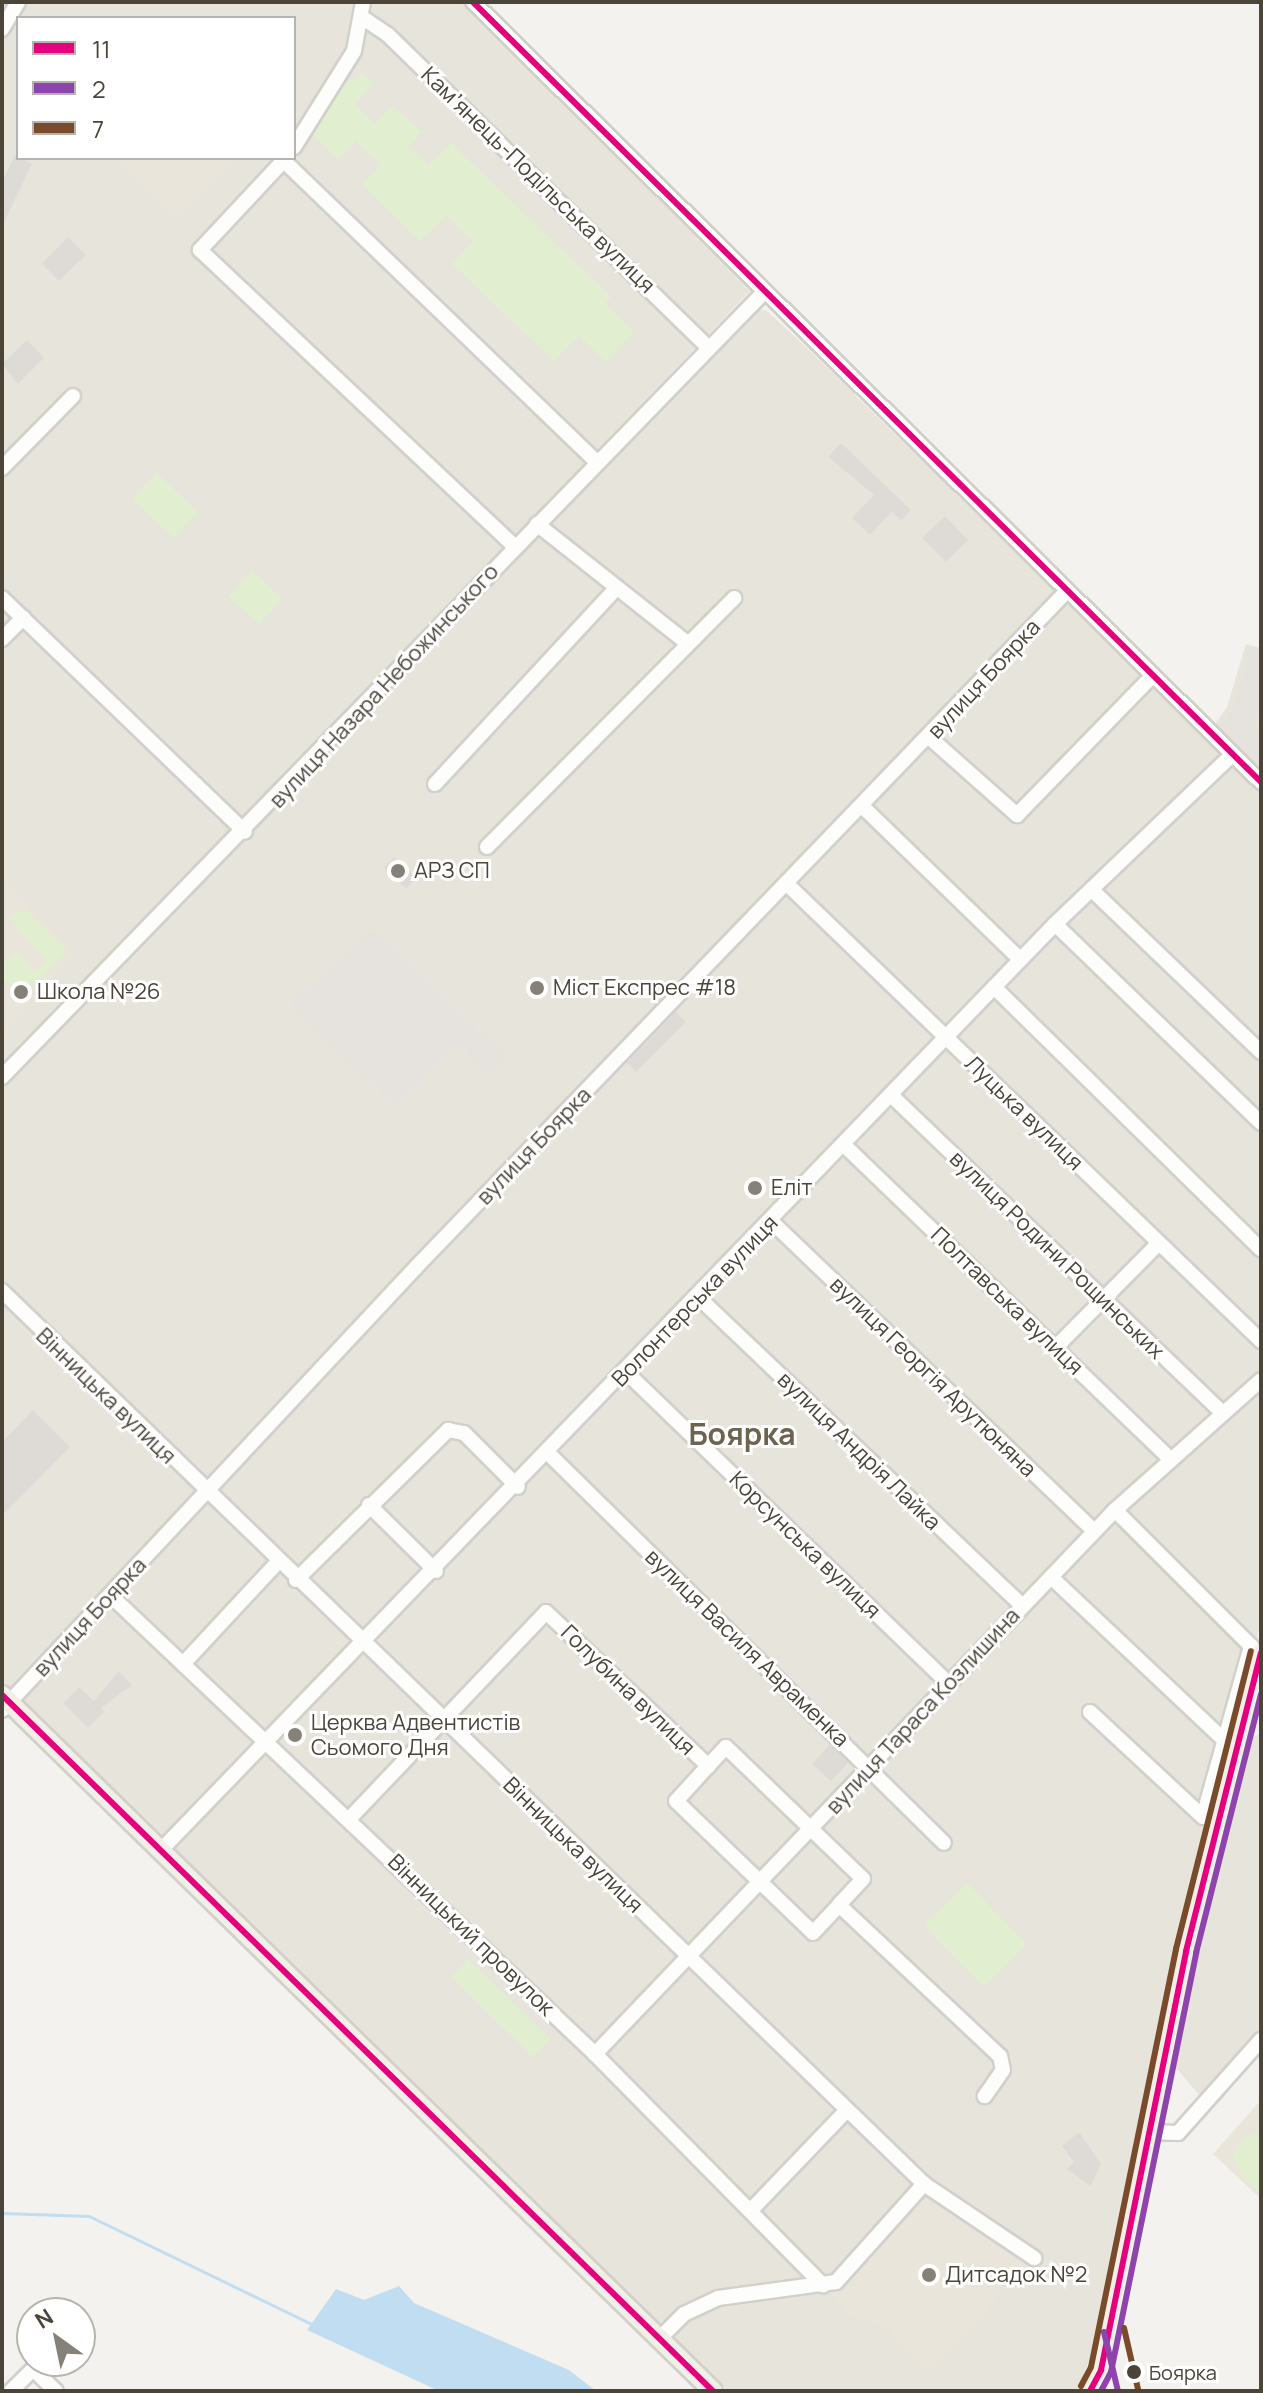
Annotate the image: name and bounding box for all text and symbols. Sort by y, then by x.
legend [16,16,296,160]
text: 11 [92,32,111,65]
street label: Камʼянець-Подільська вулиця [416,61,660,299]
text: 2 [92,72,106,105]
text: 7 [92,112,104,145]
street label: вулиця Назара Небожинського [264,559,504,813]
street label: вулиця Боярка [922,614,1046,744]
place label: АРЗ СП [414,858,490,884]
marker: АРЗ СП [389,862,407,880]
place label: Міст Експрес #18 [553,975,736,1001]
place label: Школа №26 [37,979,160,1005]
marker: Міст Експрес #18 [528,979,546,997]
marker: Школа №26 [12,983,30,1001]
street label: Луцька вулиця [960,1050,1088,1176]
street label: вулиця Боярка [471,1082,597,1210]
street label: вулиця Родини Рощинських [944,1146,1170,1364]
place label: Еліт [771,1175,812,1201]
marker: Еліт [746,1179,764,1197]
street label: Волонтерська вулиця [606,1210,784,1392]
street label: Полтавська вулиця [926,1222,1088,1380]
street label: вулиця Георгія Арутюняна [824,1272,1042,1482]
street label: Вінницька вулиця [31,1323,181,1469]
street label: вулиця Андрія Лайка [772,1366,946,1536]
district label: Боярка [688,1416,796,1452]
street label: Корсунська вулиця [724,1466,886,1624]
street label: вулиця Василя Авраменка [640,1544,854,1752]
street label: вулиця Боярка [28,1552,152,1682]
street label: вулиця Тараса Козлишина [821,1603,1025,1819]
street label: Голубина вулиця [556,1619,700,1761]
place label: Церква Адвентистів Сьомого Дня [311,1709,520,1760]
marker: Церква Адвентистів Сьомого Дня [286,1726,304,1744]
street label: Вінницька вулиця [498,1772,648,1918]
street label: Вінницький провулок [382,1849,560,2021]
place label: Дитсадок №2 [945,2262,1087,2288]
marker: Дитсадок №2 [920,2266,938,2284]
north arrow [16,2297,96,2377]
text: N [29,2302,59,2335]
place label: Боярка [1149,2360,1217,2384]
marker: Боярка [1126,2364,1142,2380]

